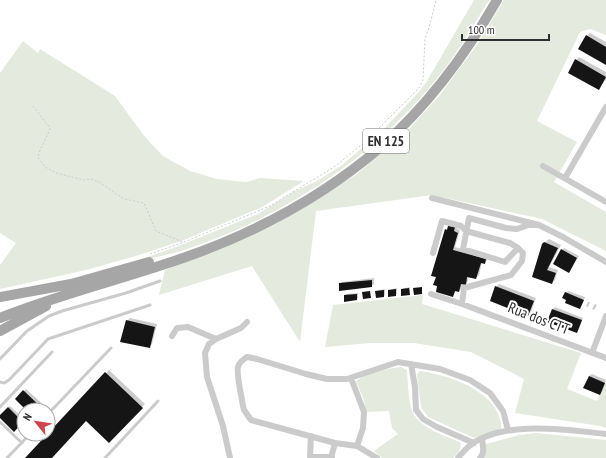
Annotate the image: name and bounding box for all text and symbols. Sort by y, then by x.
scale bar [462,16,549,42]
text: 100 m [468,22,495,37]
road number: EN 125 [363,129,409,153]
street label: Rua dos CTT [506,298,573,338]
north arrow [16,402,56,442]
text: N [20,411,35,423]

